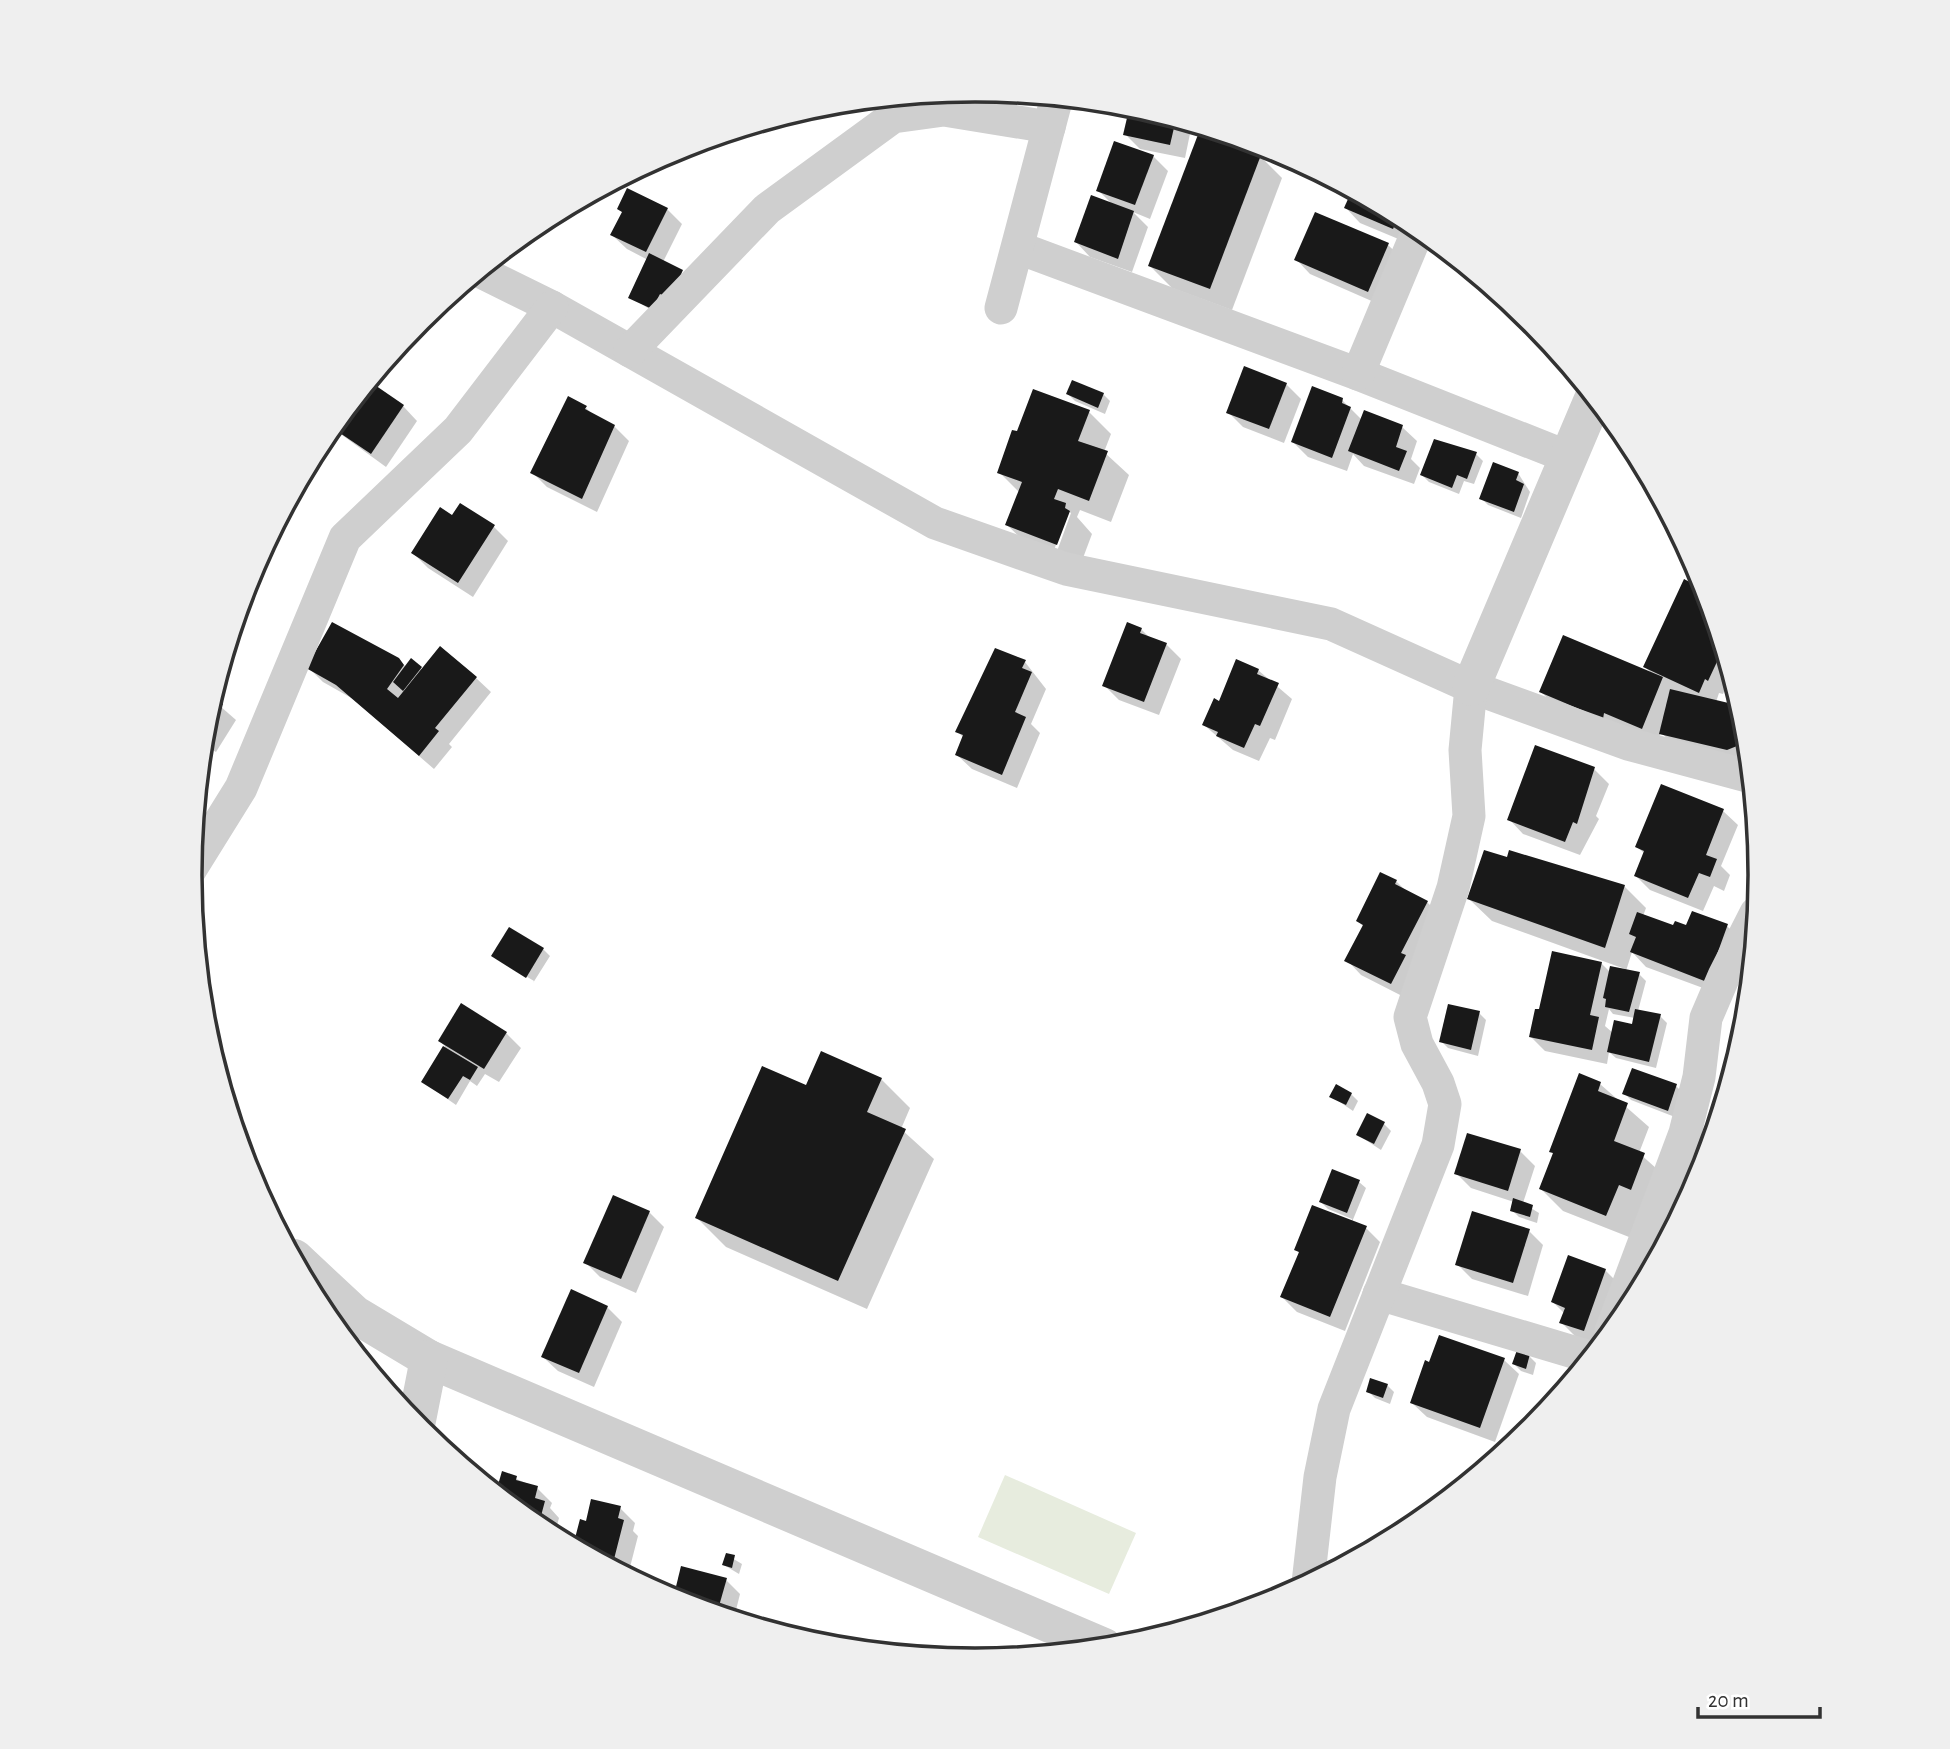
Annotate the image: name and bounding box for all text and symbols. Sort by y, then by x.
scale bar [1698,1676,1820,1720]
text: 20 m [1708,1690,1749,1711]

